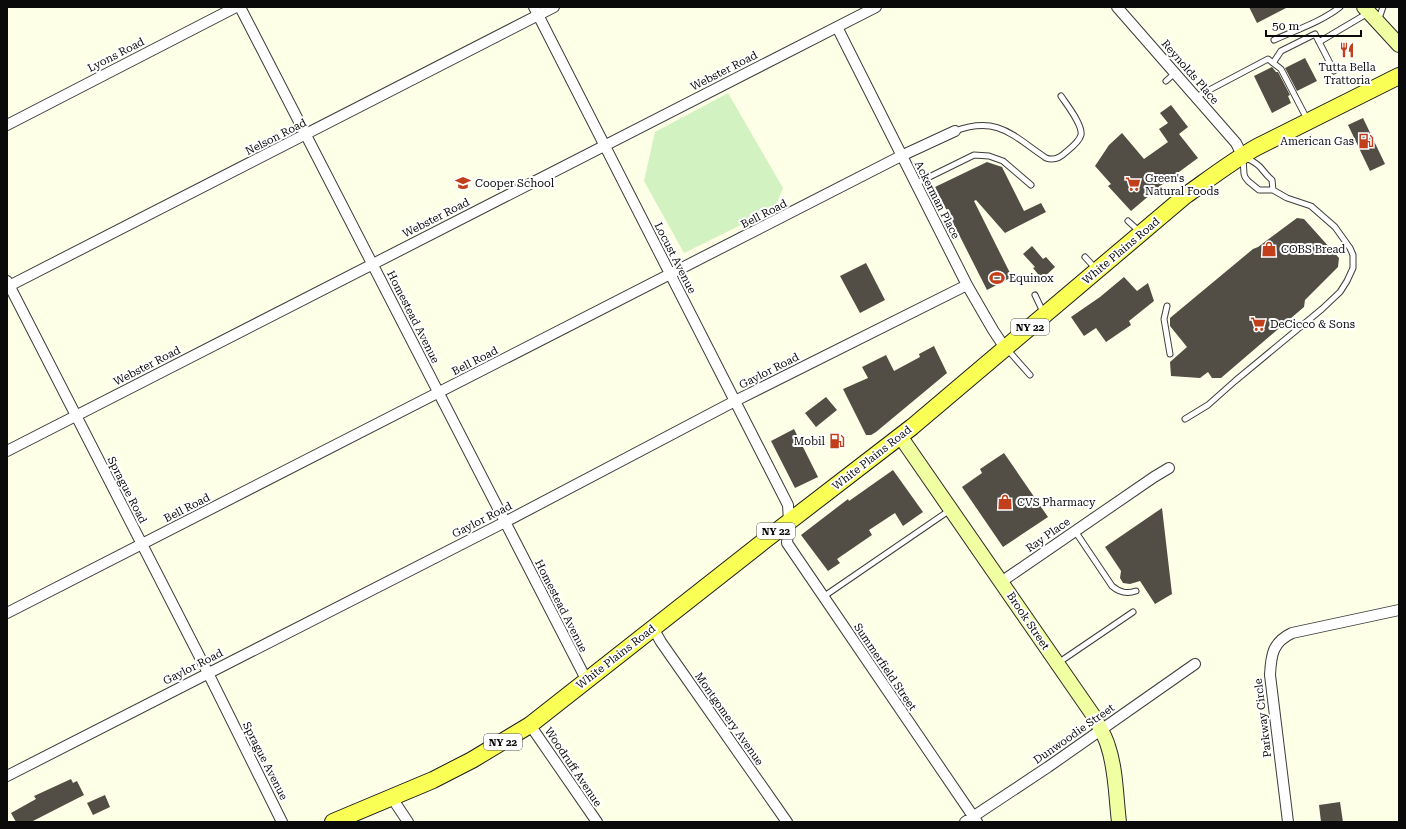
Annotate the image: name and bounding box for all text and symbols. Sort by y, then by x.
scale bar [1266,12,1361,38]
text: 50 m [1272,19,1299,33]
street label: Lyons Road [86,35,146,75]
street label: Reynolds Place [1159,37,1221,107]
restaurant icon: Tutta Bella Trattoria [1338,41,1356,59]
street label: Webster Road [688,49,760,93]
place label: Tutta Bella Trattoria [1318,61,1376,87]
street label: Nelson Road [243,116,309,158]
fuel station icon: American Gas [1357,132,1375,150]
place label: American Gas [1280,135,1354,148]
street label: Ackerman Place [912,159,962,241]
place label: Green's Natural Foods [1145,172,1219,198]
school or university icon: Cooper School [454,174,472,192]
supermarket icon: Green's Natural Foods [1124,175,1142,193]
place label: Cooper School [475,177,555,190]
street label: Webster Road [400,196,472,240]
street label: Bell Road [739,197,789,231]
street label: White Plains Road [1080,215,1162,287]
street label: Locust Avenue [651,220,699,296]
shop icon: COBS Bread [1260,240,1278,258]
place label: COBS Bread [1281,243,1345,256]
street label: Homestead Avenue [384,269,442,365]
sports icon: Equinox [988,269,1006,287]
place label: Equinox [1009,272,1054,285]
supermarket icon: DeCicco & Sons [1249,315,1267,333]
place label: DeCicco & Sons [1270,318,1355,331]
road number: NY 22 [1011,319,1049,335]
street label: Webster Road [111,344,183,388]
street label: Bell Road [450,344,500,378]
street label: Gaylor Road [737,350,801,392]
street label: White Plains Road [830,423,914,493]
fuel station icon: Mobil [828,432,846,450]
place label: Mobil [794,435,826,448]
street label: Sprague Road [105,454,149,526]
street label: Bell Road [162,491,212,525]
shop icon: CVS Pharmacy [996,493,1014,511]
place label: CVS Pharmacy [1017,496,1096,509]
street label: Gaylor Road [450,499,514,541]
street label: Ray Place [1023,515,1073,555]
road number: NY 22 [757,523,795,539]
street label: Homestead Avenue [532,558,590,654]
street label: Brook Street [1004,590,1052,652]
street label: Summerfield Street [851,621,919,713]
street label: White Plains Road [574,622,658,692]
street label: Gaylor Road [161,646,225,688]
street label: Montgomery Avenue [692,670,766,768]
street label: Parkway Circle [1252,678,1274,758]
street label: Dunwoodie Street [1031,701,1117,767]
street label: Sprague Avenue [240,720,290,802]
street label: Woodruff Avenue [542,725,604,809]
road number: NY 22 [484,734,522,750]

